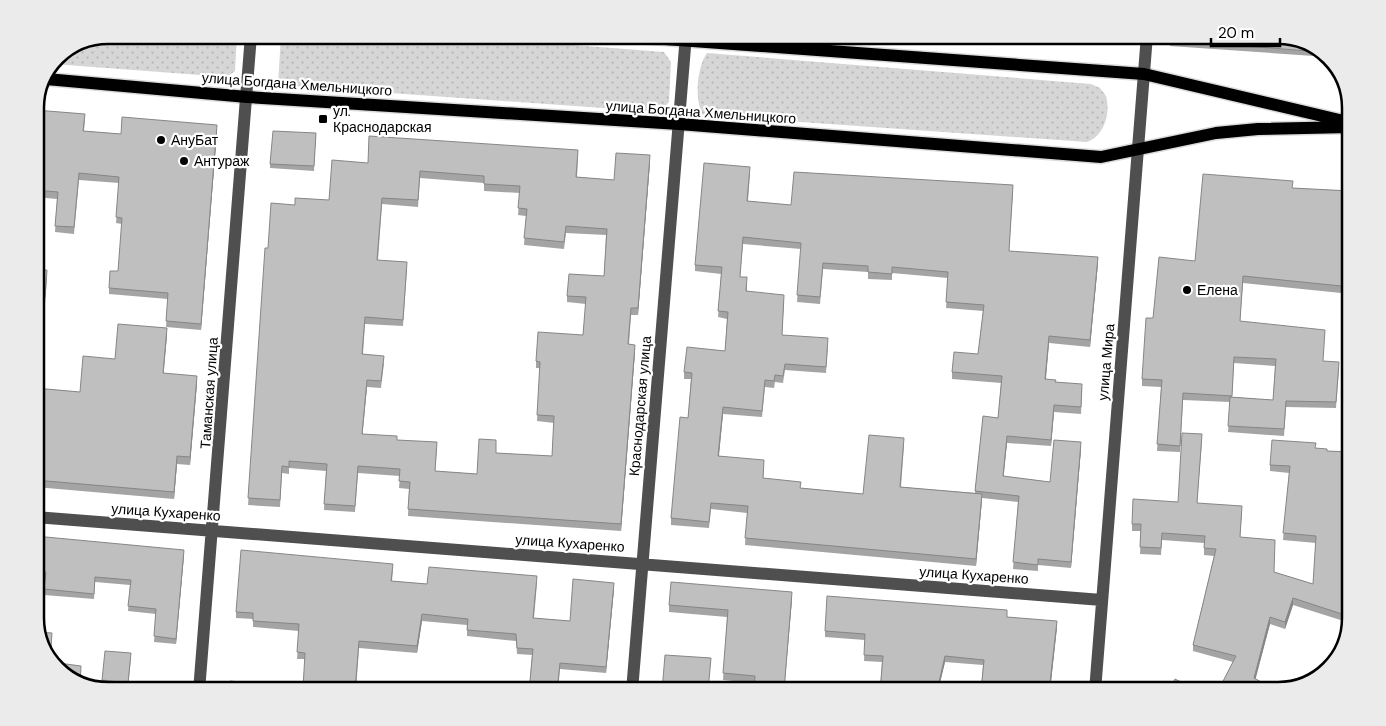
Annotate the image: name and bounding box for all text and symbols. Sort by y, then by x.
scale bar [1211,15,1280,47]
text: 20 m [1218,23,1254,43]
street label: улица Богдана Хмельницкого [201,68,393,100]
street label: улица Богдана Хмельницкого [605,96,797,128]
place label: ул. Краснодарская [333,102,431,136]
marker: ул. Краснодарская [317,113,329,125]
place label: АнуБат [171,131,219,149]
marker: АнуБат [155,134,167,146]
place label: Антураж [194,152,250,170]
marker: Антураж [178,155,190,167]
place label: Елена [1197,281,1238,299]
marker: Елена [1181,284,1193,296]
street label: улица Мира [1094,323,1118,401]
street label: Краснодарская улица [625,335,655,477]
street label: Таманская улица [196,336,222,449]
street label: улица Кухаренко [111,499,221,525]
street label: улица Кухаренко [515,530,625,556]
street label: улица Кухаренко [919,562,1029,588]

